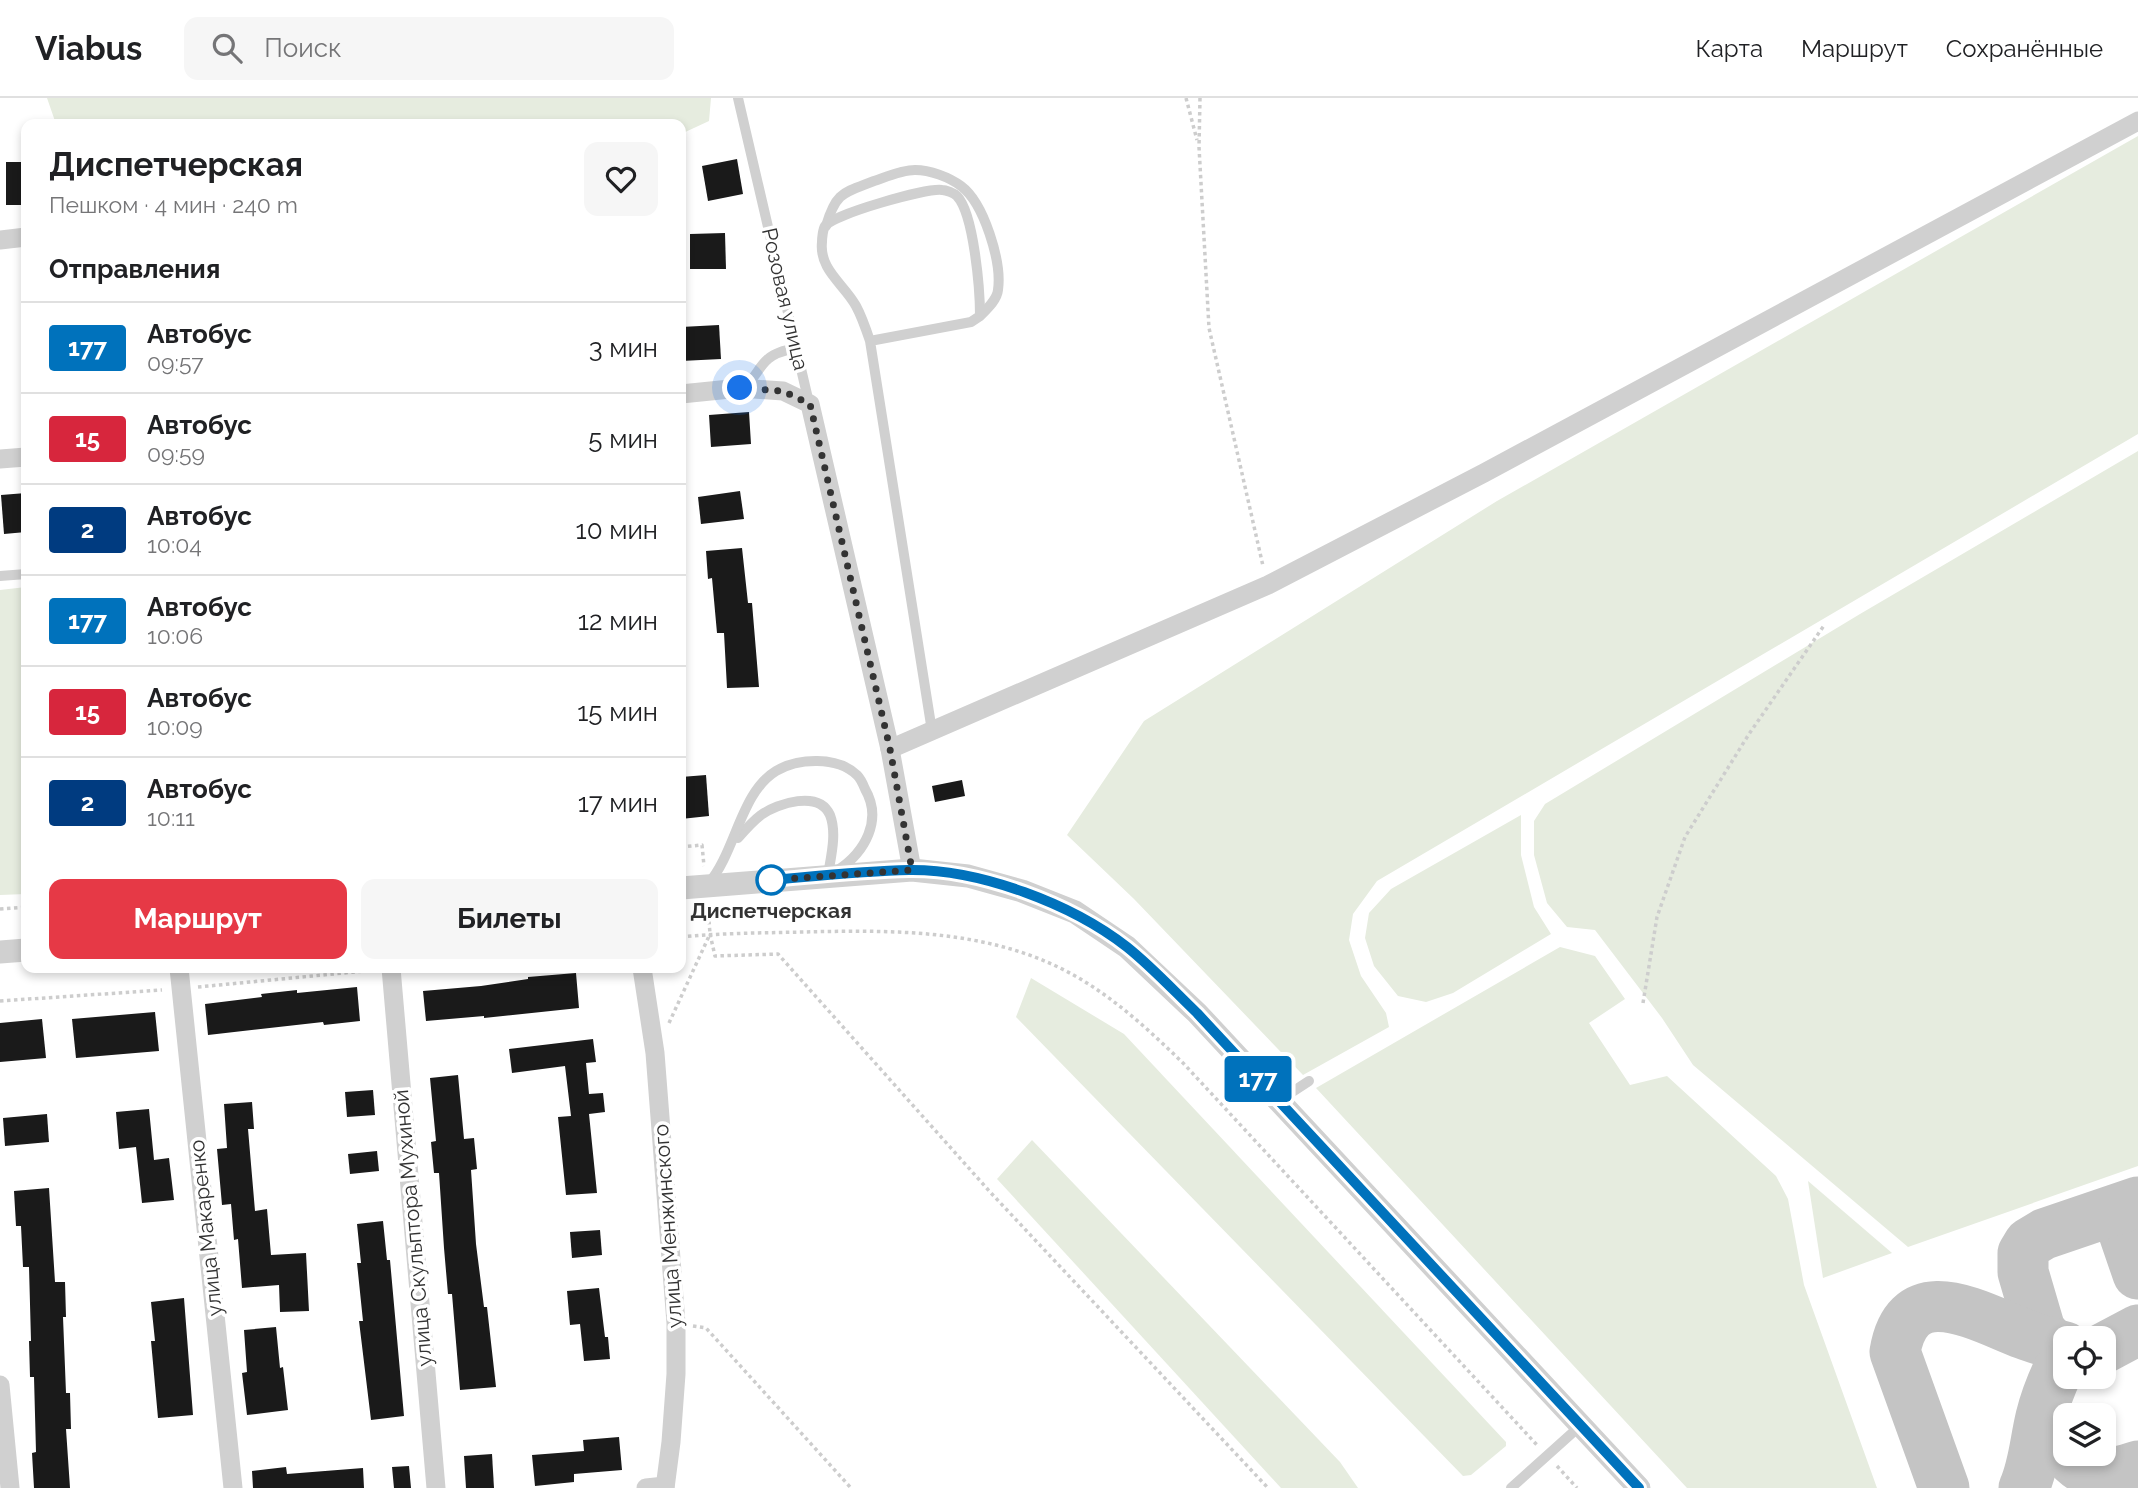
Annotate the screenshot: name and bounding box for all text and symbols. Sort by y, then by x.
search box [184,17,674,80]
text: Viabus [35,29,142,68]
icon: search [208,29,246,67]
text: Поиск [264,33,342,63]
text: Карта [1695,34,1763,63]
text: Маршрут [1801,34,1908,63]
text: Сохранённые [1946,34,2103,63]
button: heart [584,142,658,216]
text: Диспетчерская [49,145,303,184]
text: Пешком · 4 мин · 240 m [49,191,298,218]
street label: Розовая улица [757,225,814,373]
text: Отправления [49,254,220,284]
text: Автобус [147,319,252,349]
text: 177 [68,333,107,362]
text: 3 мин [589,333,658,363]
text: 09:57 [147,349,204,376]
your location [722,370,757,405]
text: Автобус [147,410,252,440]
text: 15 [75,424,100,453]
text: 5 мин [588,424,658,454]
text: 09:59 [147,440,205,467]
text: Автобус [147,501,252,531]
text: 2 [81,515,94,544]
text: 10 мин [576,515,658,545]
text: 10:04 [147,531,202,558]
text: Автобус [147,592,252,622]
text: 177 [68,606,107,635]
text: 12 мин [578,606,658,636]
text: 10:06 [147,622,203,649]
text: Автобус [147,683,252,713]
text: 15 [75,697,100,726]
text: 15 мин [577,697,658,727]
text: 10:09 [147,713,203,740]
text: Автобус [147,774,252,804]
text: 2 [81,788,94,817]
text: 17 мин [578,788,658,818]
text: 10:11 [147,804,195,831]
marker: Диспетчерская [756,865,786,895]
button: Маршрут [49,879,347,959]
button: Билеты [361,879,658,959]
place label: Диспетчерская [690,898,852,923]
line badge: 177 [1218,1056,1298,1102]
text: 177 [1239,1064,1277,1093]
street label: улица Скульптора Мухиной [388,1089,437,1368]
street label: улица Менжинского [648,1123,687,1329]
street label: улица Макаренко [184,1139,227,1317]
map controls [2053,1326,2116,1466]
button: locate [2053,1326,2116,1389]
button: layers [2053,1403,2116,1466]

